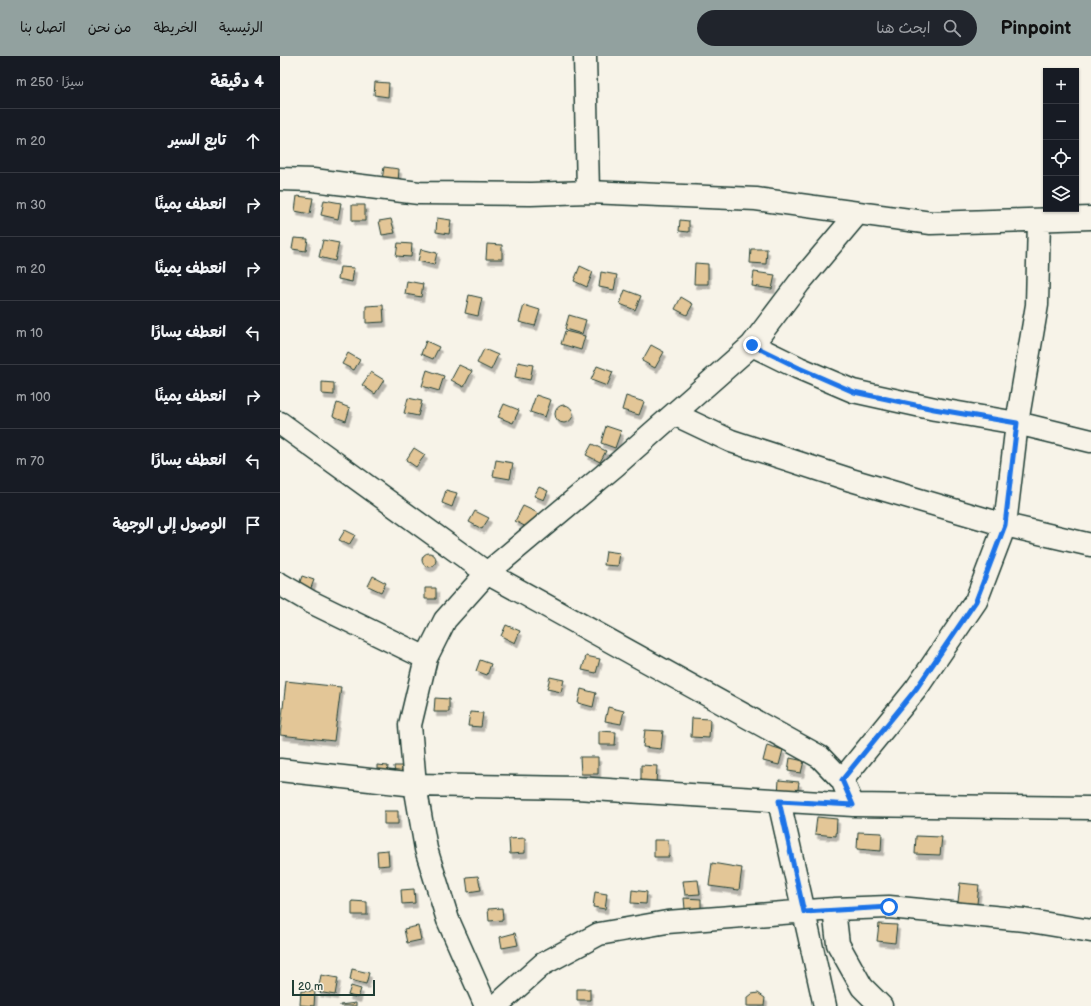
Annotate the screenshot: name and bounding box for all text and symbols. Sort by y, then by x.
search box [697,10,977,46]
icon: search [941,17,963,39]
text: Pinpoint [1001,17,1071,40]
text: اتصل بنا [20,19,66,36]
text: من نحن [88,19,131,36]
text: الخريطة [153,19,197,36]
text: الرئيسية [219,19,263,36]
text: ابحث هنا [876,19,931,38]
map controls [1043,68,1079,212]
button: + [1043,68,1079,104]
text: 4 دقيقة [210,72,264,92]
text: سيرًا · 250 m [16,74,84,90]
button: − [1043,104,1079,140]
icon: ahead [242,130,264,152]
text: تابع السير [168,131,226,150]
text: 20 m [16,133,46,149]
button: locate [1043,140,1079,176]
button: layers [1043,176,1079,212]
icon: right [242,194,264,216]
text: انعطف يمينًا [155,195,226,214]
text: 30 m [16,197,46,213]
icon: right [242,258,264,280]
text: انعطف يمينًا [155,259,226,278]
text: 20 m [16,261,46,277]
icon: left [242,322,264,344]
text: انعطف يسارًا [151,323,226,342]
text: 10 m [16,325,43,341]
route end [743,336,761,354]
icon: right [242,386,264,408]
text: انعطف يمينًا [155,387,226,406]
text: 100 m [16,389,51,405]
icon: left [242,450,264,472]
text: انعطف يسارًا [151,451,226,470]
text: 70 m [16,453,44,469]
icon: arrive [242,514,264,536]
text: الوصول إلى الوجهة [112,515,226,534]
route start [880,898,898,916]
scale bar [292,978,375,997]
text: 20 m [298,980,323,993]

